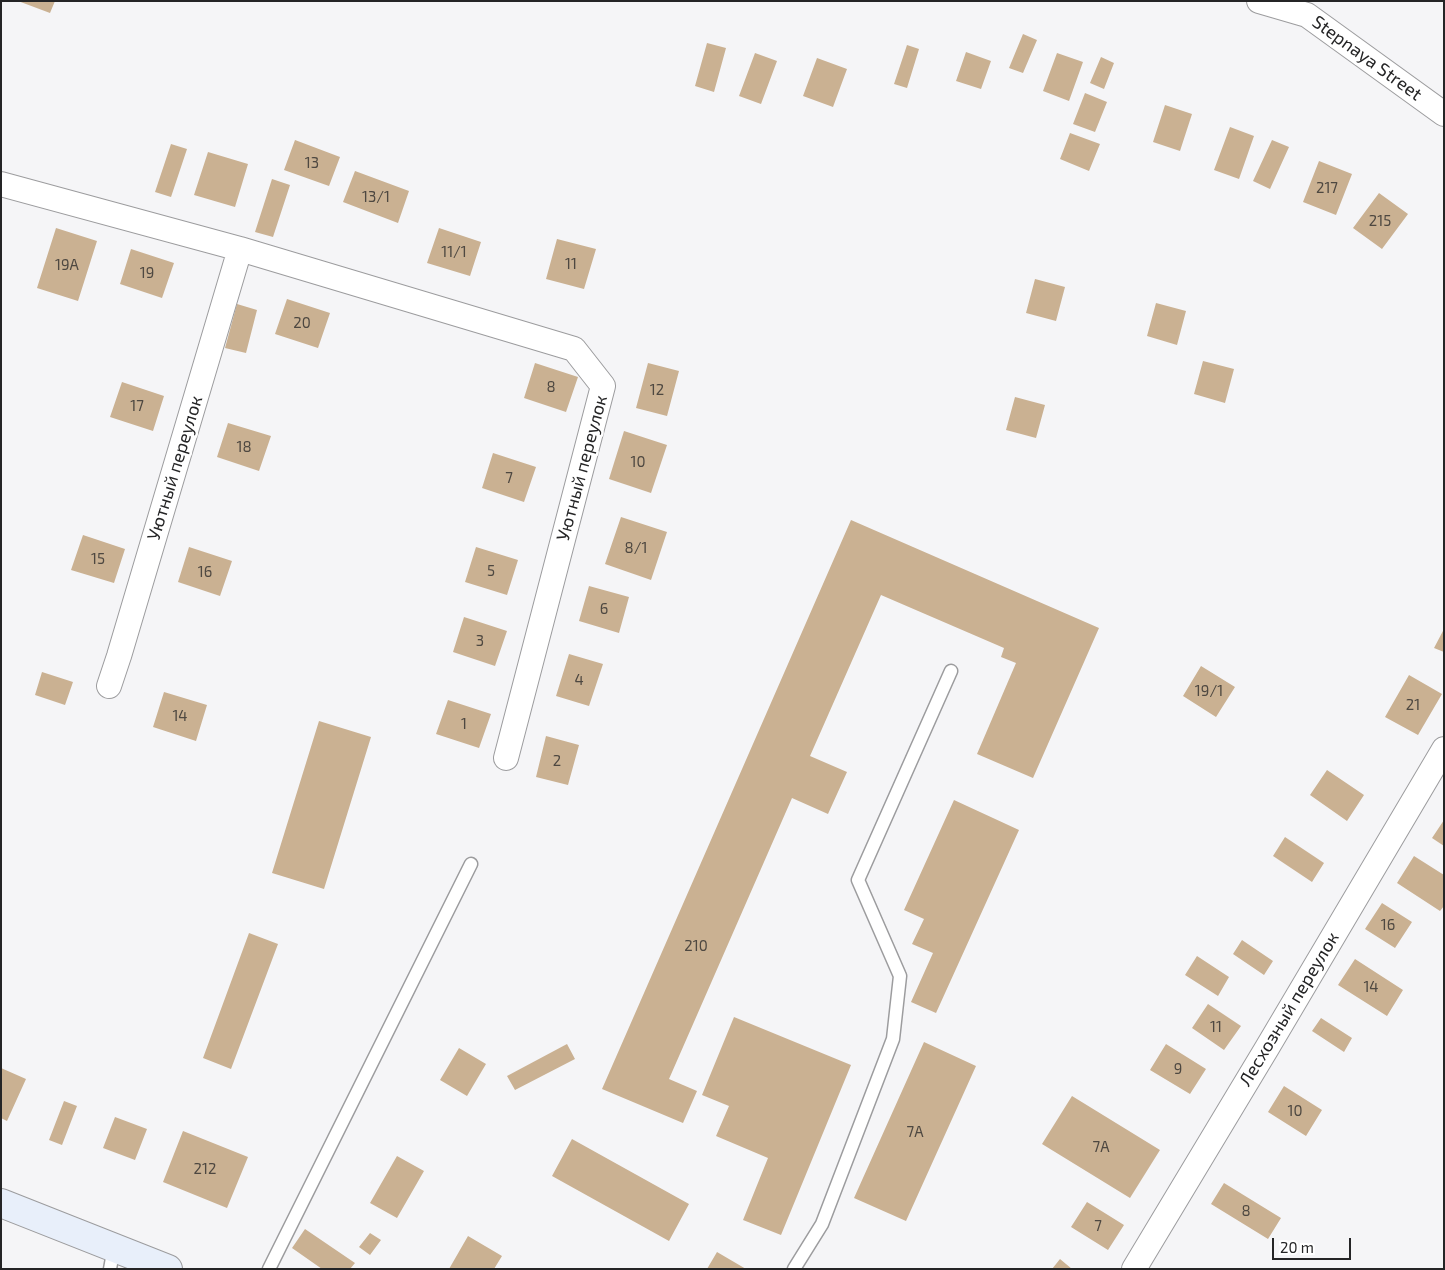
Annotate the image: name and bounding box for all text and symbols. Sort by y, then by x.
street label: Stepnaya Street [1308,11,1426,105]
house number: 13 [305,154,319,172]
house number: 217 [1316,179,1338,197]
house number: 13/1 [362,188,390,206]
house number: 215 [1369,212,1391,230]
house number: 11/1 [441,243,467,261]
house number: 11 [565,255,577,273]
house number: 19А [55,256,79,274]
house number: 19 [140,264,154,282]
house number: 20 [293,314,311,332]
house number: 8 [546,378,556,396]
house number: 12 [650,381,664,399]
street label: Уютный переулок [143,393,207,543]
street label: Уютный переулок [552,393,612,543]
house number: 17 [130,397,144,415]
house number: 18 [236,438,252,456]
house number: 10 [630,453,646,471]
house number: 7 [505,469,513,487]
house number: 8/1 [625,539,647,557]
house number: 15 [91,550,105,568]
house number: 5 [487,562,495,580]
house number: 16 [198,563,212,581]
house number: 6 [600,600,608,618]
house number: 3 [476,632,484,650]
house number: 4 [574,671,584,689]
house number: 19/1 [1195,682,1223,700]
house number: 21 [1406,696,1420,714]
house number: 14 [172,707,188,725]
house number: 1 [461,715,467,733]
house number: 2 [553,752,561,770]
house number: 16 [1381,916,1395,934]
street label: Лесхозный переулок [1234,928,1344,1090]
house number: 210 [684,937,708,955]
house number: 14 [1363,978,1379,996]
house number: 11 [1210,1018,1222,1036]
house number: 9 [1174,1060,1182,1078]
house number: 10 [1287,1102,1303,1120]
house number: 7А [906,1123,924,1141]
house number: 7А [1092,1138,1110,1156]
house number: 212 [194,1160,216,1178]
house number: 8 [1241,1202,1251,1220]
house number: 7 [1094,1217,1102,1235]
scale bar [1275,1228,1354,1260]
text: 20 m [1280,1238,1314,1256]

